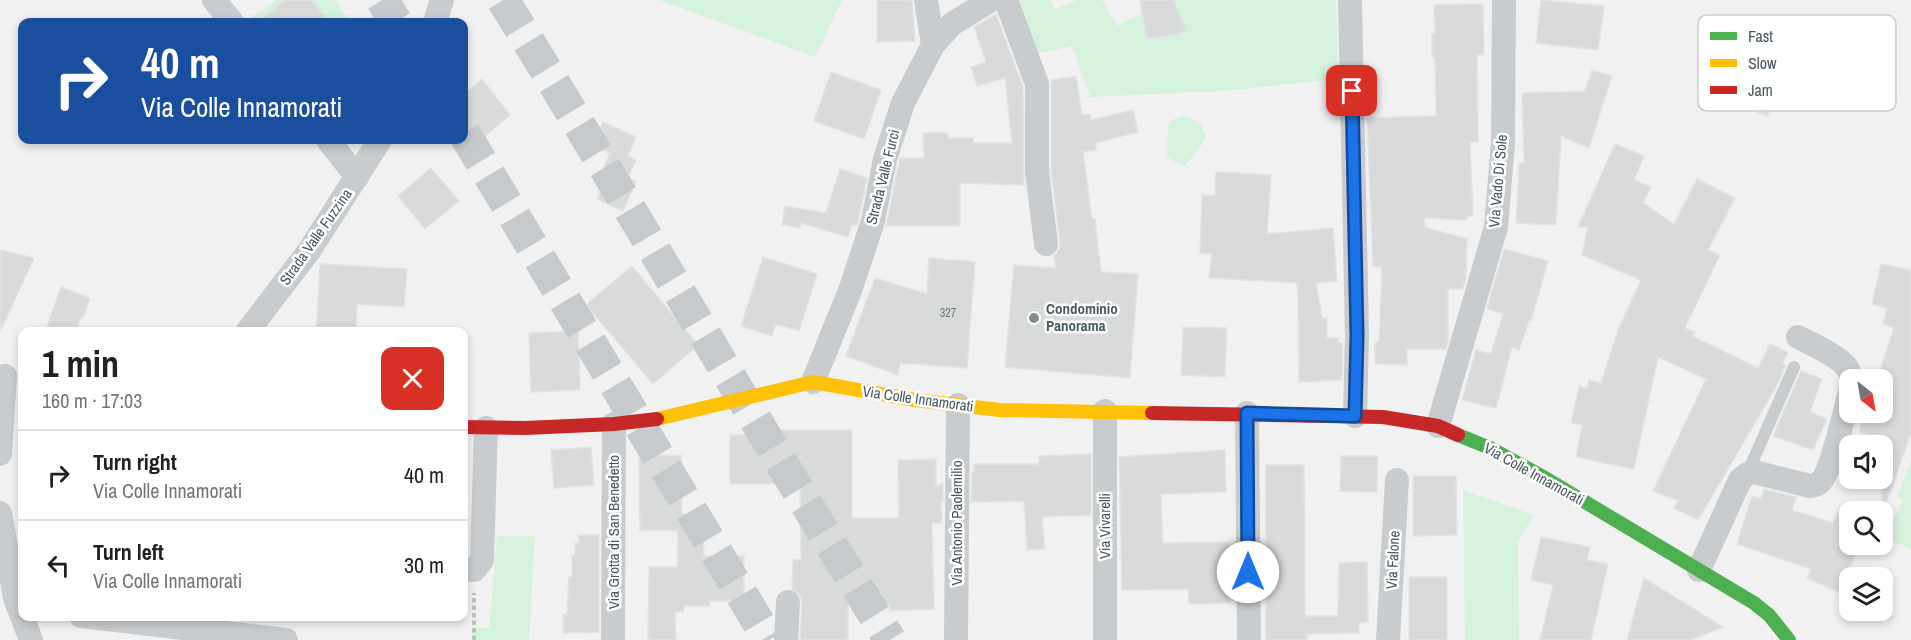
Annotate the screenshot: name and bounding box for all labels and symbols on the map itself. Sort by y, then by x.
legend [1698,15,1896,111]
text: Fast [1748,25,1773,47]
text: Slow [1748,52,1777,74]
pin [1326,65,1377,116]
text: Jam [1748,79,1773,101]
street label: Strada Valle Furci [861,127,905,227]
street label: Via Vado Di Sole [1483,133,1512,228]
street label: Strada Valle Fuzzina [275,184,357,289]
place label: Condominio Panorama [1046,298,1118,336]
house number: 327 [940,305,957,321]
marker: Condominio Panorama [1027,311,1041,325]
north arrow [1839,369,1893,423]
street label: Via Colle Innamorati [861,380,975,417]
street label: Via Colle Innamorati [1480,437,1588,510]
street label: Via Grotta di San Benedetto [603,455,624,609]
street label: Via Antonio Paolemilio [946,460,967,585]
street label: Via Vivarelli [1094,493,1115,559]
street label: Via Falone [1380,530,1405,590]
position arrow [1216,540,1280,604]

